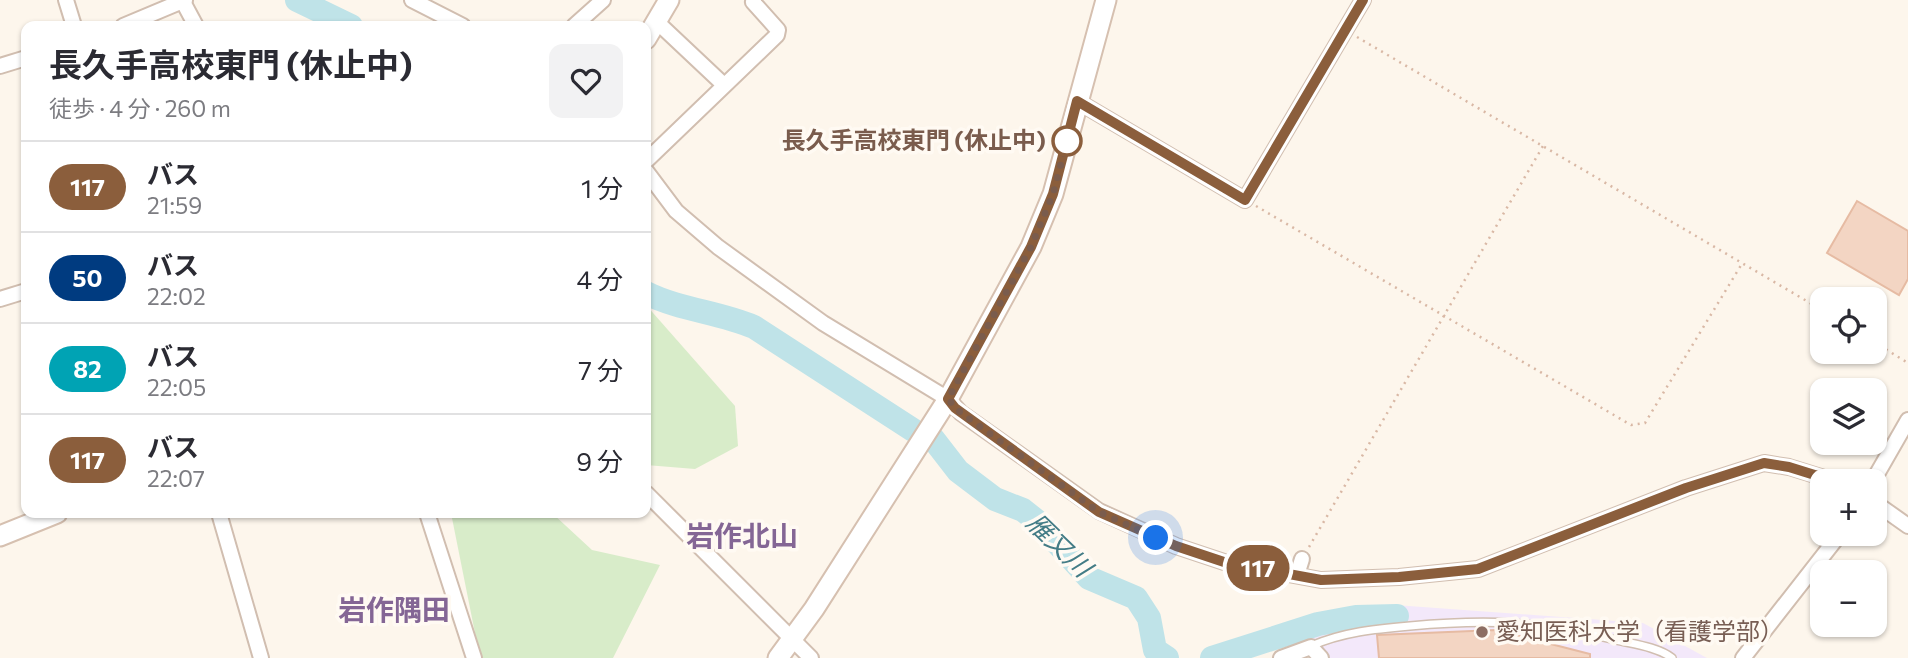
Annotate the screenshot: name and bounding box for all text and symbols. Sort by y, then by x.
text: 長久手高校東門 (休止中) [49,43,413,84]
button: heart [549,44,623,118]
text: 徒歩 · 4 分 · 260 m [49,94,231,122]
place label: 長久手高校東門 (休止中) [782,125,1046,154]
marker: 長久手高校東門 (休止中) [1052,126,1082,156]
text: バス [147,158,199,189]
text: 117 [70,172,105,201]
text: 1 分 [581,172,623,203]
text: 21:59 [147,191,202,219]
text: バス [147,249,199,280]
text: 50 [73,263,102,292]
text: 4 分 [576,263,623,294]
text: 22:02 [147,282,206,310]
map controls [1810,287,1887,637]
button: locate [1810,287,1887,364]
text: バス [147,340,199,371]
text: 82 [73,354,102,383]
text: 7 分 [578,354,623,385]
text: 22:05 [147,373,206,401]
button: layers [1810,378,1887,455]
text: バス [147,431,199,462]
text: 117 [70,445,105,474]
text: 9 分 [576,445,623,476]
text: 22:07 [147,464,205,492]
button: + [1810,469,1887,546]
water label: 雁又川 [1021,506,1101,584]
district label: 岩作北山 [686,518,798,552]
your location [1138,520,1173,555]
line badge: 117 [1218,545,1298,591]
text: 117 [1241,553,1275,582]
button: − [1810,560,1887,637]
district label: 岩作隅田 [338,592,450,626]
place label: 愛知医科大学（看護学部） [1496,616,1784,645]
marker: 愛知医科大学（看護学部） [1474,624,1490,640]

